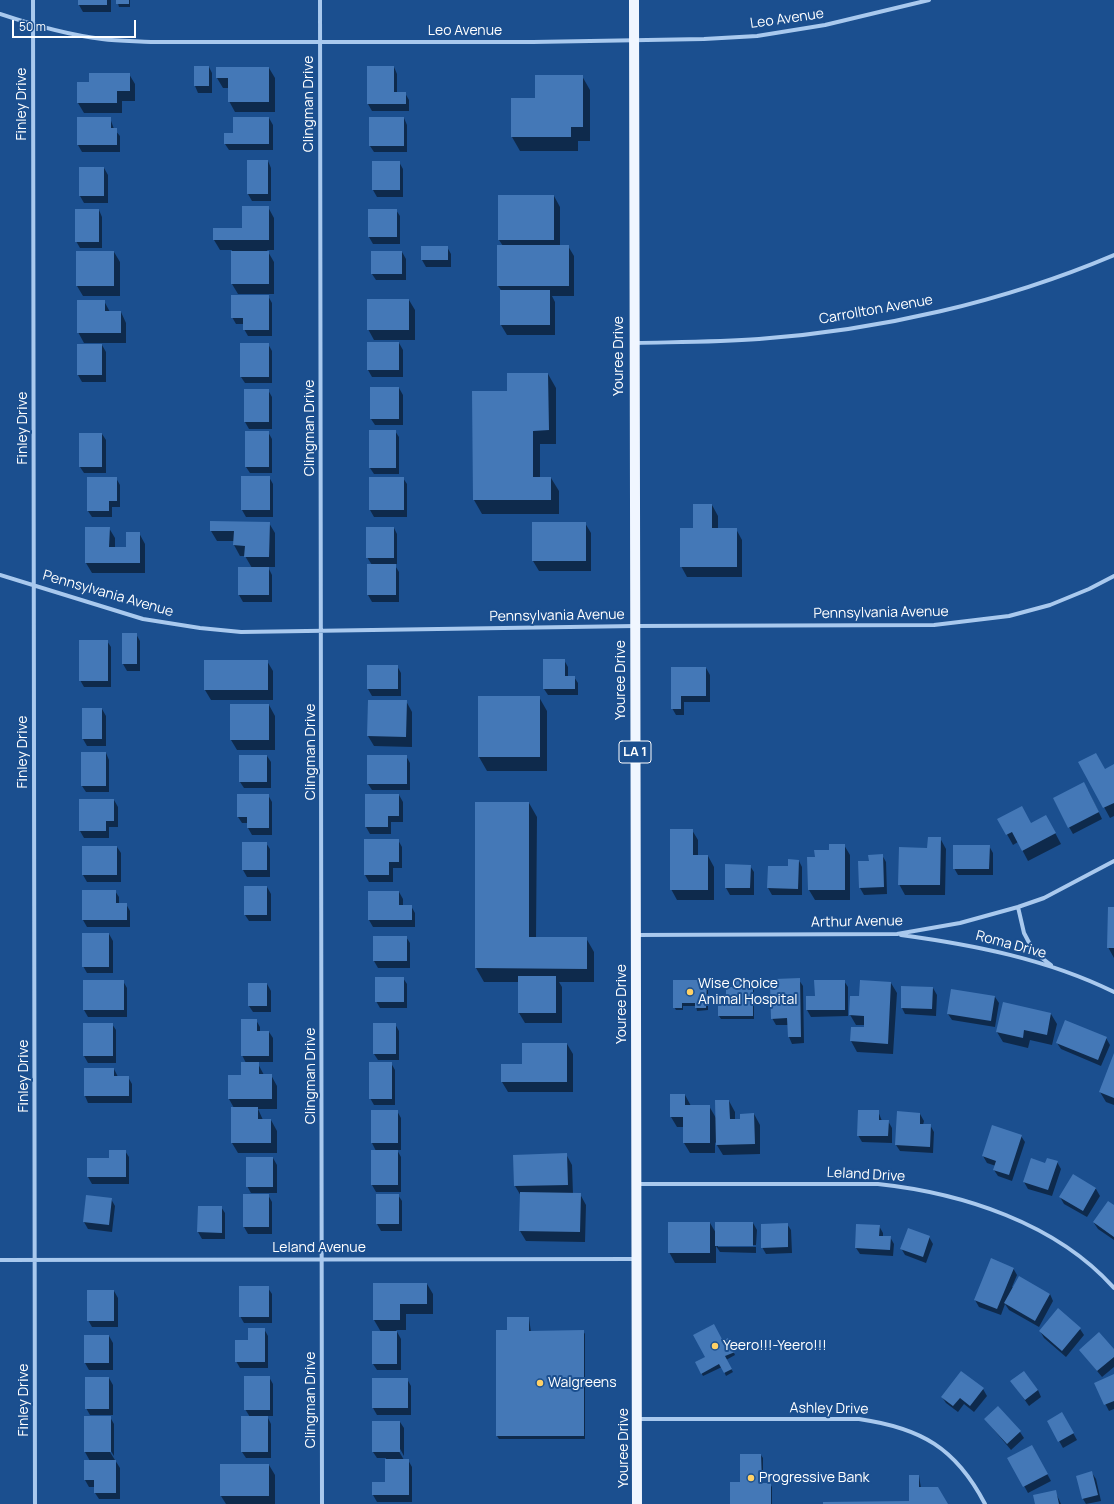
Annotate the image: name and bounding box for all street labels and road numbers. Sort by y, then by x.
street label: Leo Avenue [749,6,825,32]
street label: Leo Avenue [428,23,502,39]
street label: Clingman Drive [301,56,317,152]
street label: Finley Drive [14,68,30,140]
street label: Carrollton Avenue [818,292,934,328]
street label: Youree Drive [611,316,627,396]
street label: Clingman Drive [302,380,318,476]
street label: Finley Drive [15,392,31,464]
street label: Pennsylvania Avenue [41,567,175,621]
street label: Pennsylvania Avenue [813,603,949,623]
street label: Pennsylvania Avenue [489,606,625,626]
street label: Youree Drive [613,640,629,720]
street label: Clingman Drive [303,704,319,800]
street label: Finley Drive [15,716,31,788]
road number: LA 1 [619,741,651,763]
street label: Arthur Avenue [811,913,903,931]
street label: Roma Drive [974,928,1048,962]
street label: Youree Drive [614,964,630,1044]
street label: Clingman Drive [303,1028,319,1124]
street label: Finley Drive [16,1040,32,1112]
street label: Leland Drive [826,1165,906,1185]
street label: Leland Avenue [272,1240,366,1256]
street label: Clingman Drive [303,1352,319,1448]
street label: Finley Drive [16,1364,32,1436]
street label: Ashley Drive [789,1400,869,1418]
street label: Youree Drive [616,1408,632,1488]

